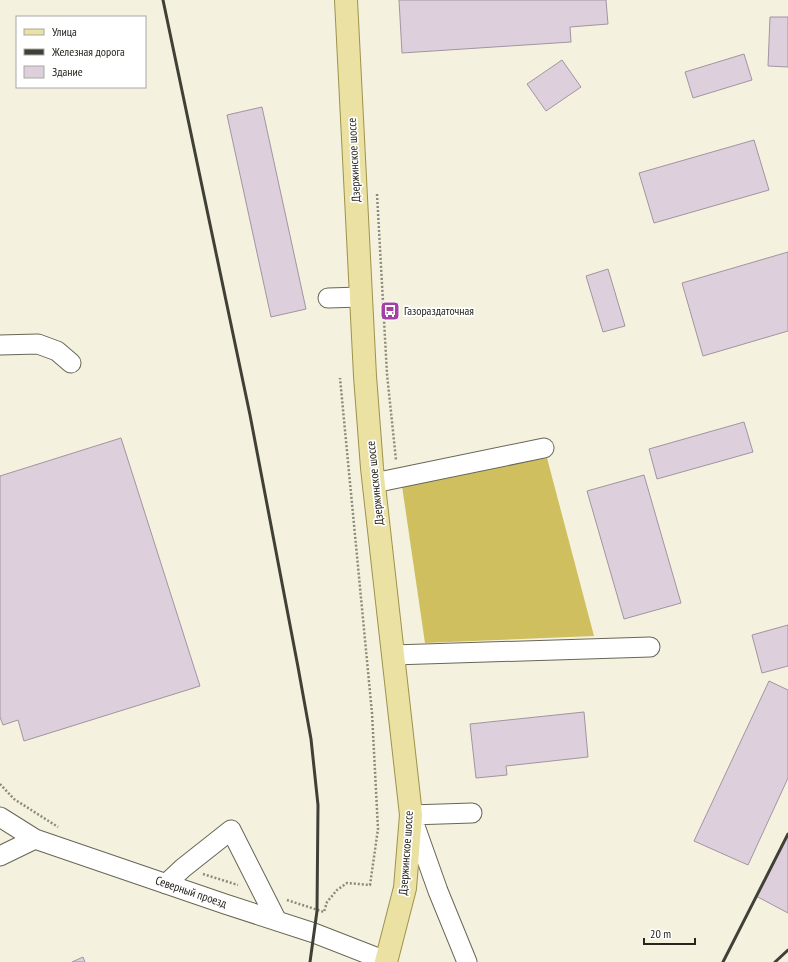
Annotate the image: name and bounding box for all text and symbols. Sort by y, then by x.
legend [16,16,146,88]
text: Улица [52,24,77,39]
text: Железная дорога [51,44,125,59]
text: Здание [52,64,83,79]
street label: Дзержинское шоссе [344,117,363,203]
bus stop icon: Газораздаточная [379,300,401,322]
place label: Газораздаточная [404,303,474,318]
street label: Дзержинское шоссе [363,440,386,526]
street label: Дзержинское шоссе [395,810,416,896]
street label: Северный проезд [153,872,230,911]
scale bar [644,920,695,946]
text: 20 m [650,926,671,941]

